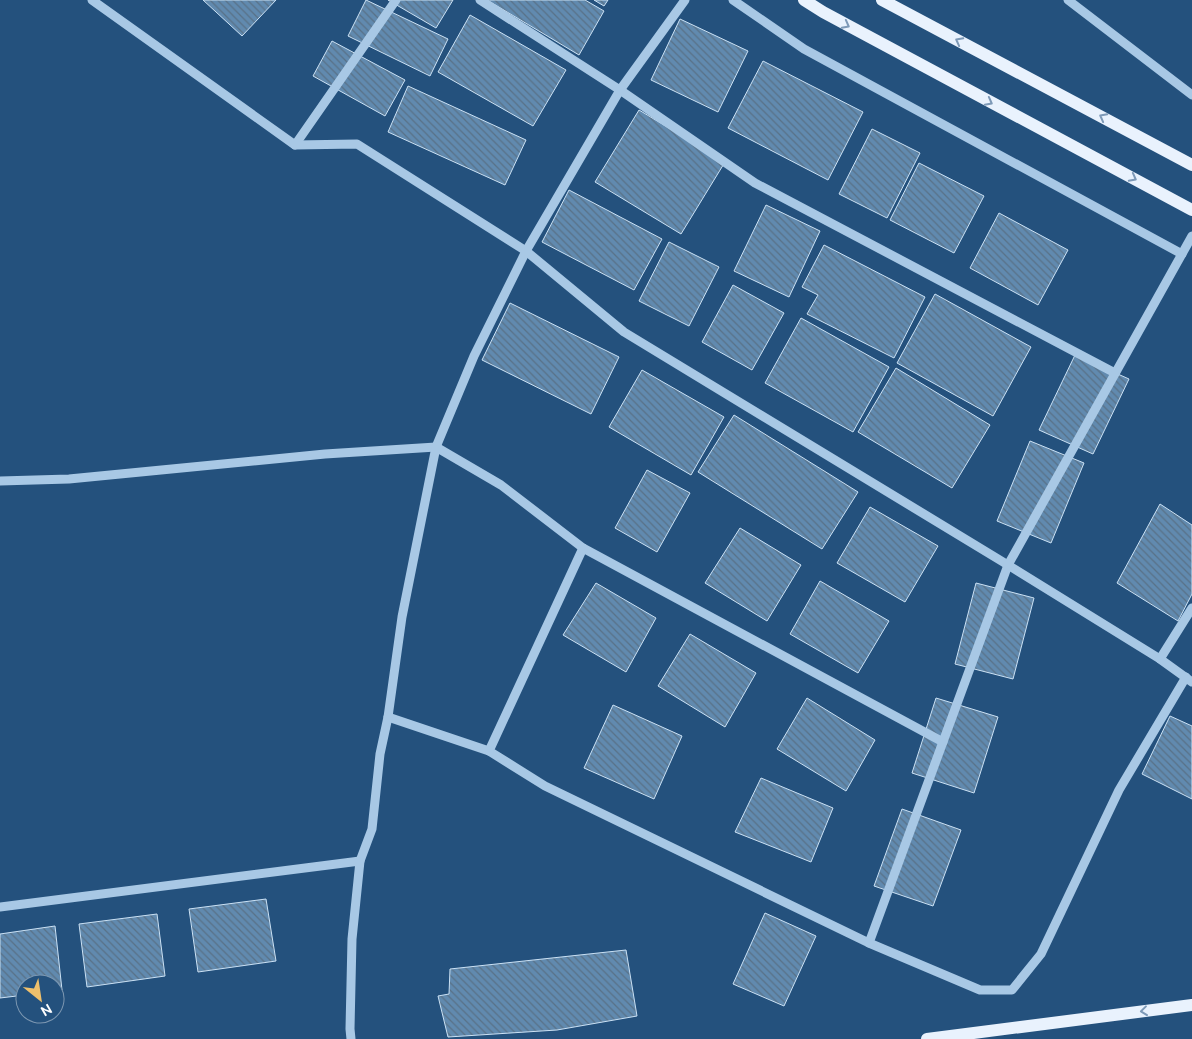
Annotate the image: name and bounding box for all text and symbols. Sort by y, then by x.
one-way arrow [841,19,850,29]
one-way arrow [955,37,964,47]
one-way arrow [984,95,993,105]
one-way arrow [1099,113,1108,123]
one-way arrow [1127,172,1136,182]
north arrow [15,974,65,1024]
text: N [38,1001,55,1020]
one-way arrow [1139,1005,1147,1016]

